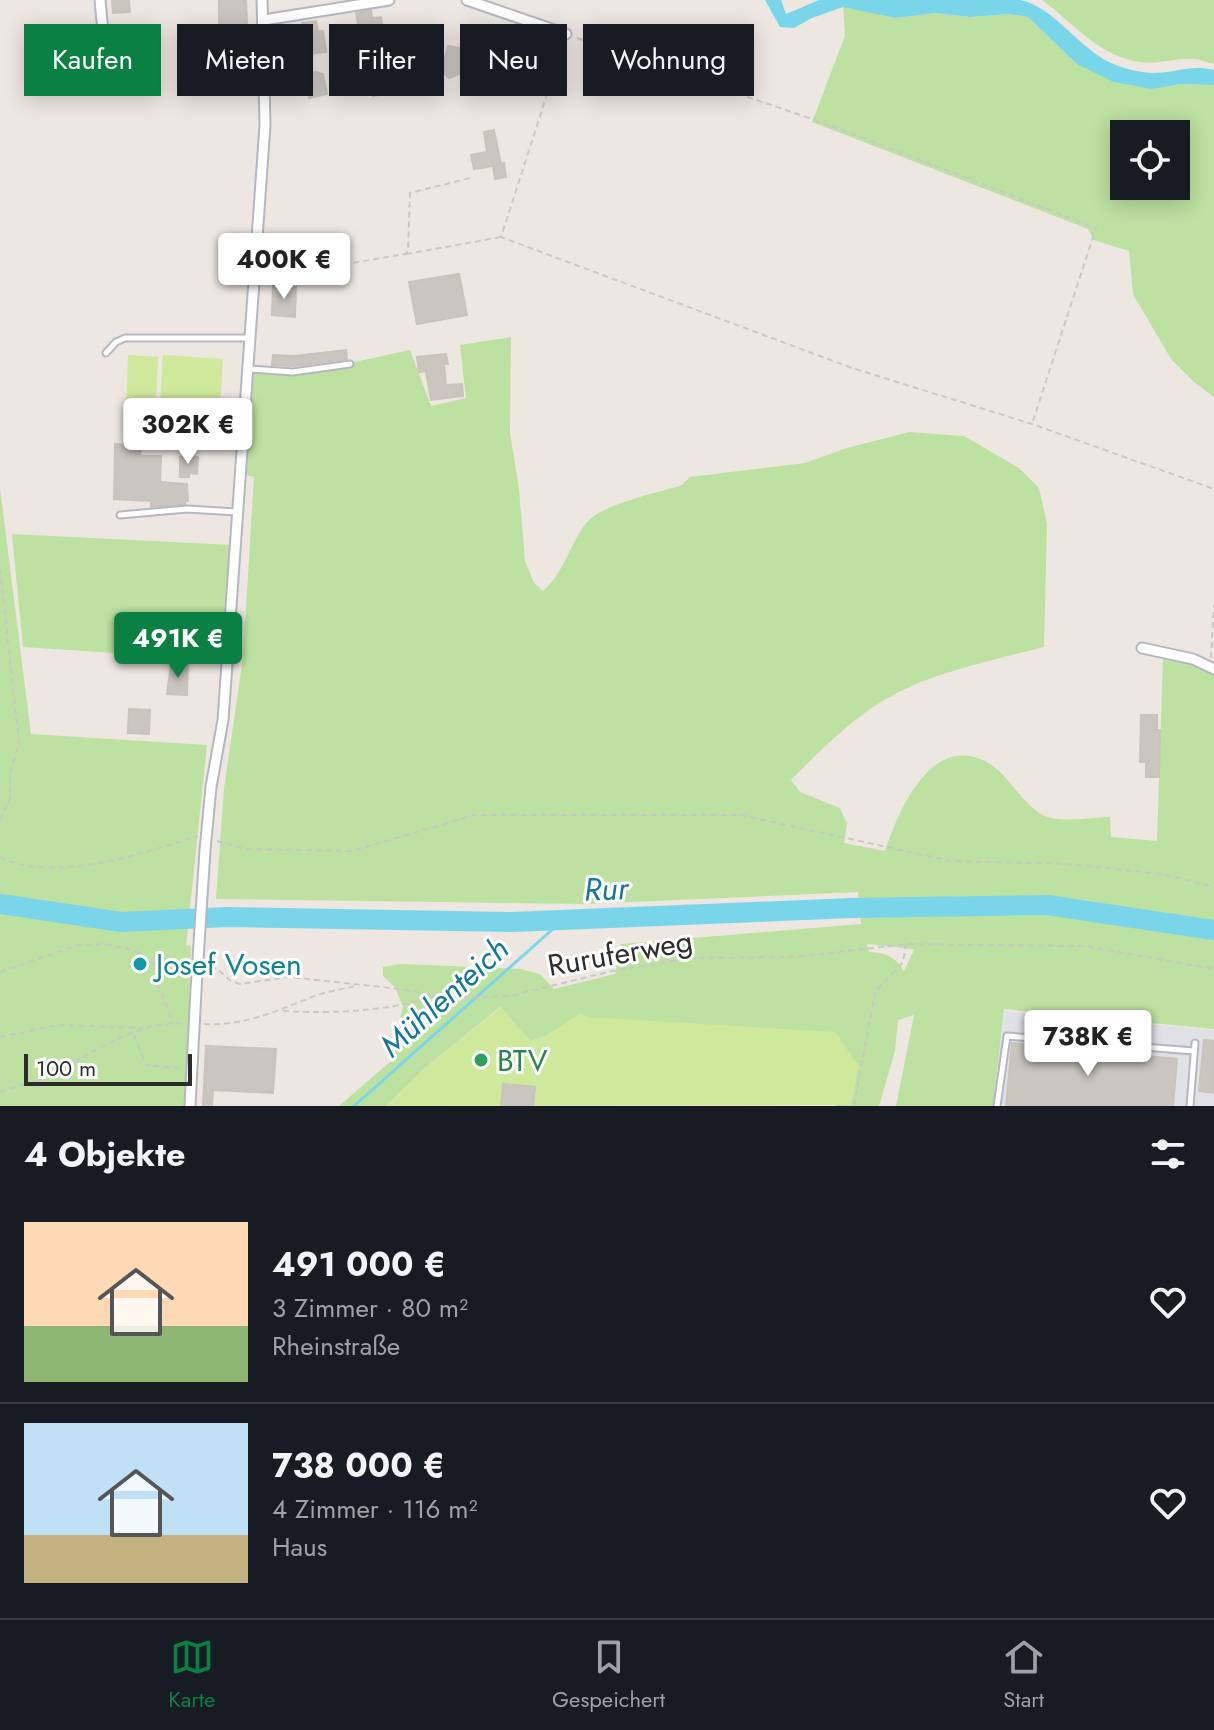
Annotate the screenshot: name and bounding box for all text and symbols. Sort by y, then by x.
chip: Kaufen [24,24,161,96]
chip: Mieten [177,24,313,96]
chip: Filter [329,24,444,96]
chip: Neu [460,24,567,96]
chip: Wohnung [583,24,754,96]
map controls [1110,120,1190,200]
button: locate [1110,120,1190,200]
pin: 400K € [219,233,349,301]
text: 400K € [236,240,332,278]
pin: 302K € [123,398,253,466]
text: 302K € [141,405,235,443]
pin: 491K € [113,612,243,680]
text: 491K € [132,619,224,657]
water label: Rur [583,865,631,913]
street label: Ruruferweg [544,919,696,987]
water label: Mühlenteich [369,926,519,1068]
place label: Josef Vosen [152,943,302,986]
marker: Josef Vosen [131,955,149,973]
pin: 738K € [1023,1010,1153,1078]
text: 738K € [1042,1017,1134,1055]
place label: BTV [497,1039,548,1082]
scale bar [24,1050,192,1086]
marker: BTV [472,1051,490,1069]
text: 100 m [36,1052,96,1084]
text: 4 Objekte [24,1130,185,1179]
icon: filters [1146,1132,1190,1176]
text: 491 000 € [272,1240,446,1289]
icon: home [88,1254,184,1350]
icon: heart [1146,1280,1190,1324]
text: 3 Zimmer · 80 m² [272,1289,468,1327]
text: Rheinstraße [272,1327,400,1365]
text: 738 000 € [272,1441,445,1490]
icon: home [88,1455,184,1551]
icon: heart [1146,1481,1190,1525]
text: 4 Zimmer · 116 m² [272,1490,478,1528]
text: Haus [272,1528,327,1566]
tab: Karte [168,1635,215,1715]
tab: Gespeichert [552,1635,665,1715]
tab: Start [1002,1635,1046,1715]

